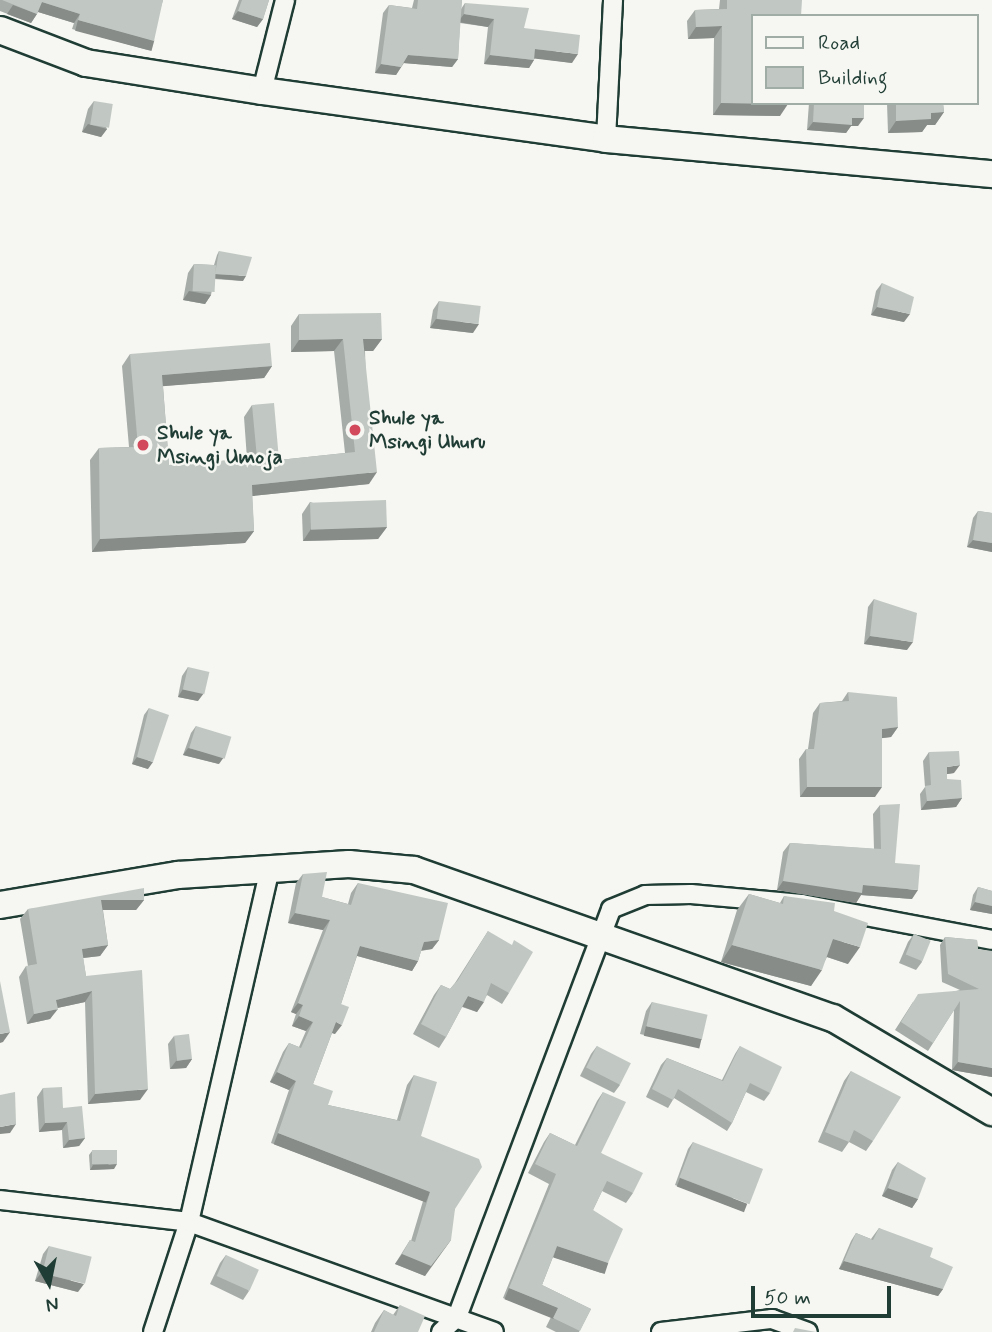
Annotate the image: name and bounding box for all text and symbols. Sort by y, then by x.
legend [750,14,978,105]
text: Road [818,29,860,57]
text: Building [818,64,888,92]
place label: Shule ya Msingi Uhuru [369,405,490,455]
place label: Shule ya Msingi Umoja [157,420,285,470]
marker: Shule ya Msingi Uhuru [347,422,363,438]
marker: Shule ya Msingi Umoja [135,437,151,453]
north arrow [14,1248,84,1318]
scale bar [754,1272,894,1316]
text: 50 m [764,1284,811,1312]
text: N [44,1291,61,1318]

